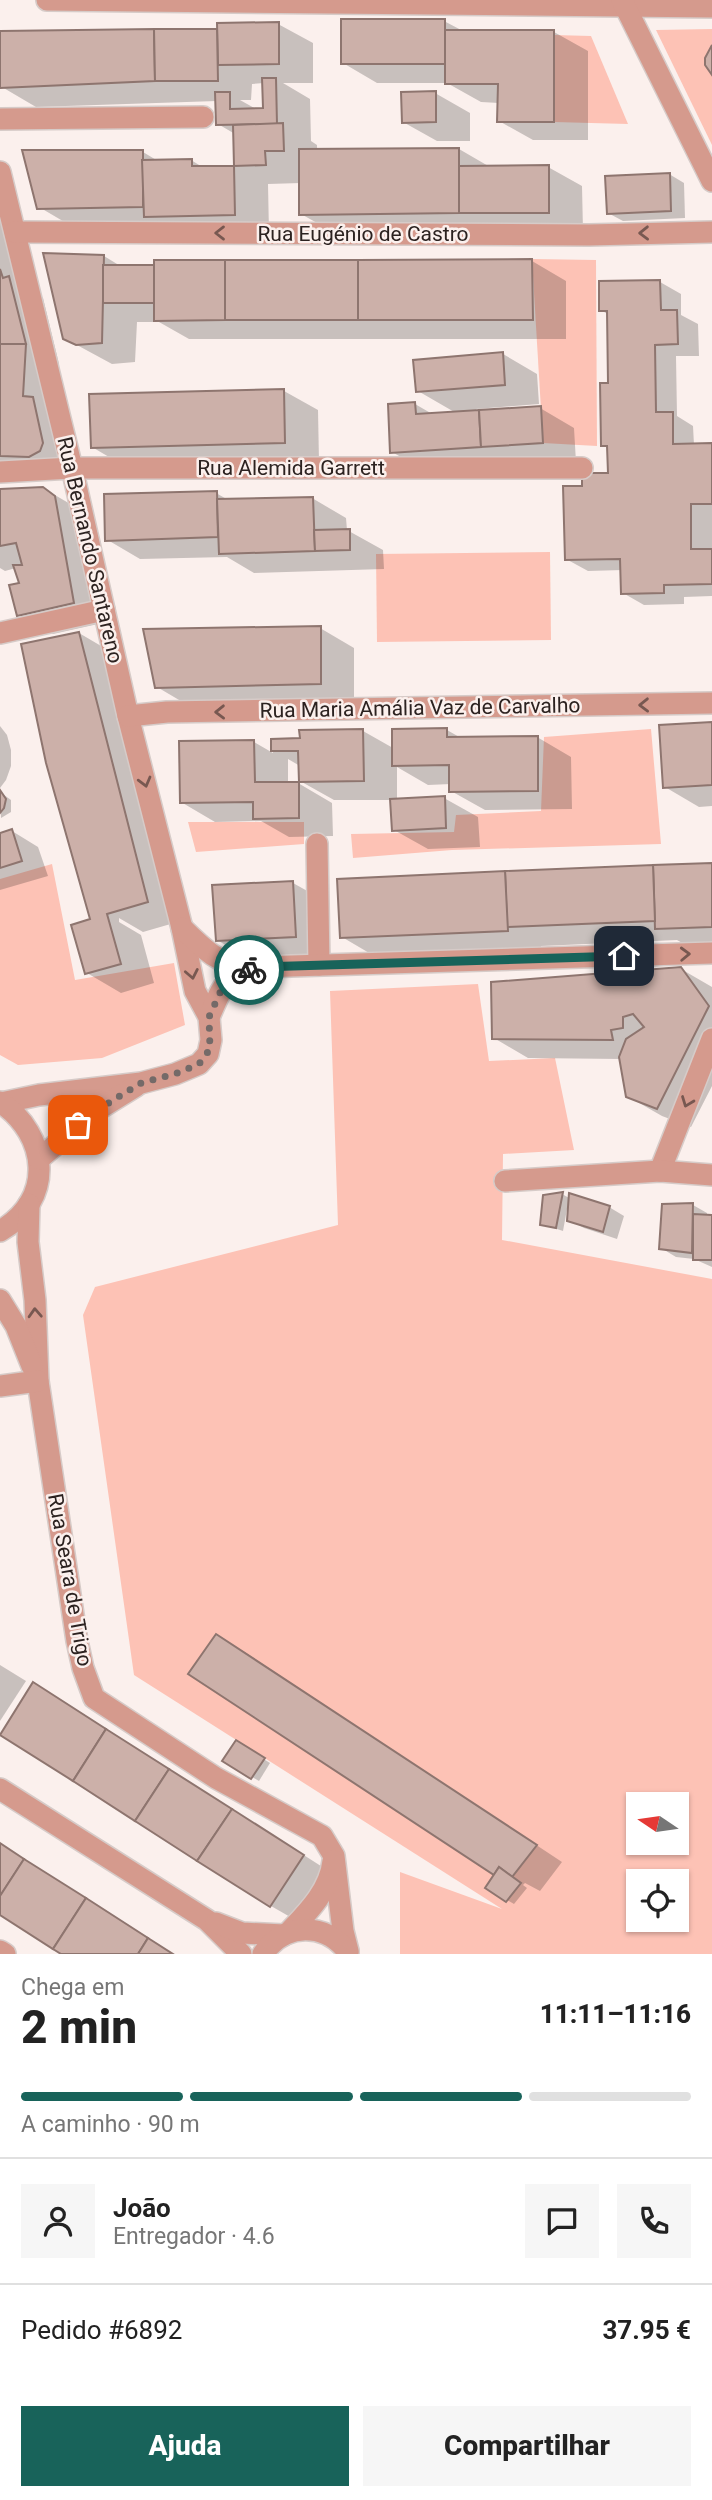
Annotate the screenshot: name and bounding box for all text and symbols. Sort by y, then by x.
street label: Rua Eugénio de Castro [257,222,469,246]
one-way arrow [215,225,225,241]
one-way arrow [638,226,649,241]
street label: Rua Bernando Santareno [52,434,128,666]
street label: Rua Alemida Garrett [197,456,385,480]
street label: Rua Maria Amália Vaz de Carvalho [259,693,581,723]
one-way arrow [638,697,649,713]
one-way arrow [215,704,226,719]
one-way arrow [137,776,151,788]
pin [594,926,654,986]
courier [214,935,284,1005]
icon: home [605,937,643,975]
one-way arrow [681,946,691,962]
icon: bike [230,951,268,989]
one-way arrow [183,968,198,980]
pin [48,1095,108,1155]
one-way arrow [681,1096,695,1108]
icon: bag [59,1106,97,1144]
one-way arrow [28,1307,43,1318]
street label: Rua Seara de Trigo [43,1492,97,1668]
north arrow [626,1792,690,1855]
map controls [626,1792,689,1932]
button: locate [626,1869,689,1932]
text: Chega em [21,1974,124,2001]
text: 11:11–11:16 [540,1999,691,2029]
text: 2 min [21,2000,137,2054]
text: A caminho · 90 m [21,2111,200,2138]
button: person [21,2184,95,2258]
button: chat [525,2184,599,2258]
button: phone [617,2184,691,2258]
text: João [113,2193,171,2223]
text: Entregador · 4.6 [113,2223,275,2250]
text: Pedido #6892 [21,2315,182,2345]
text: 37.95 € [602,2315,691,2345]
button: Ajuda [21,2406,349,2486]
button: Compartilhar [363,2406,691,2486]

